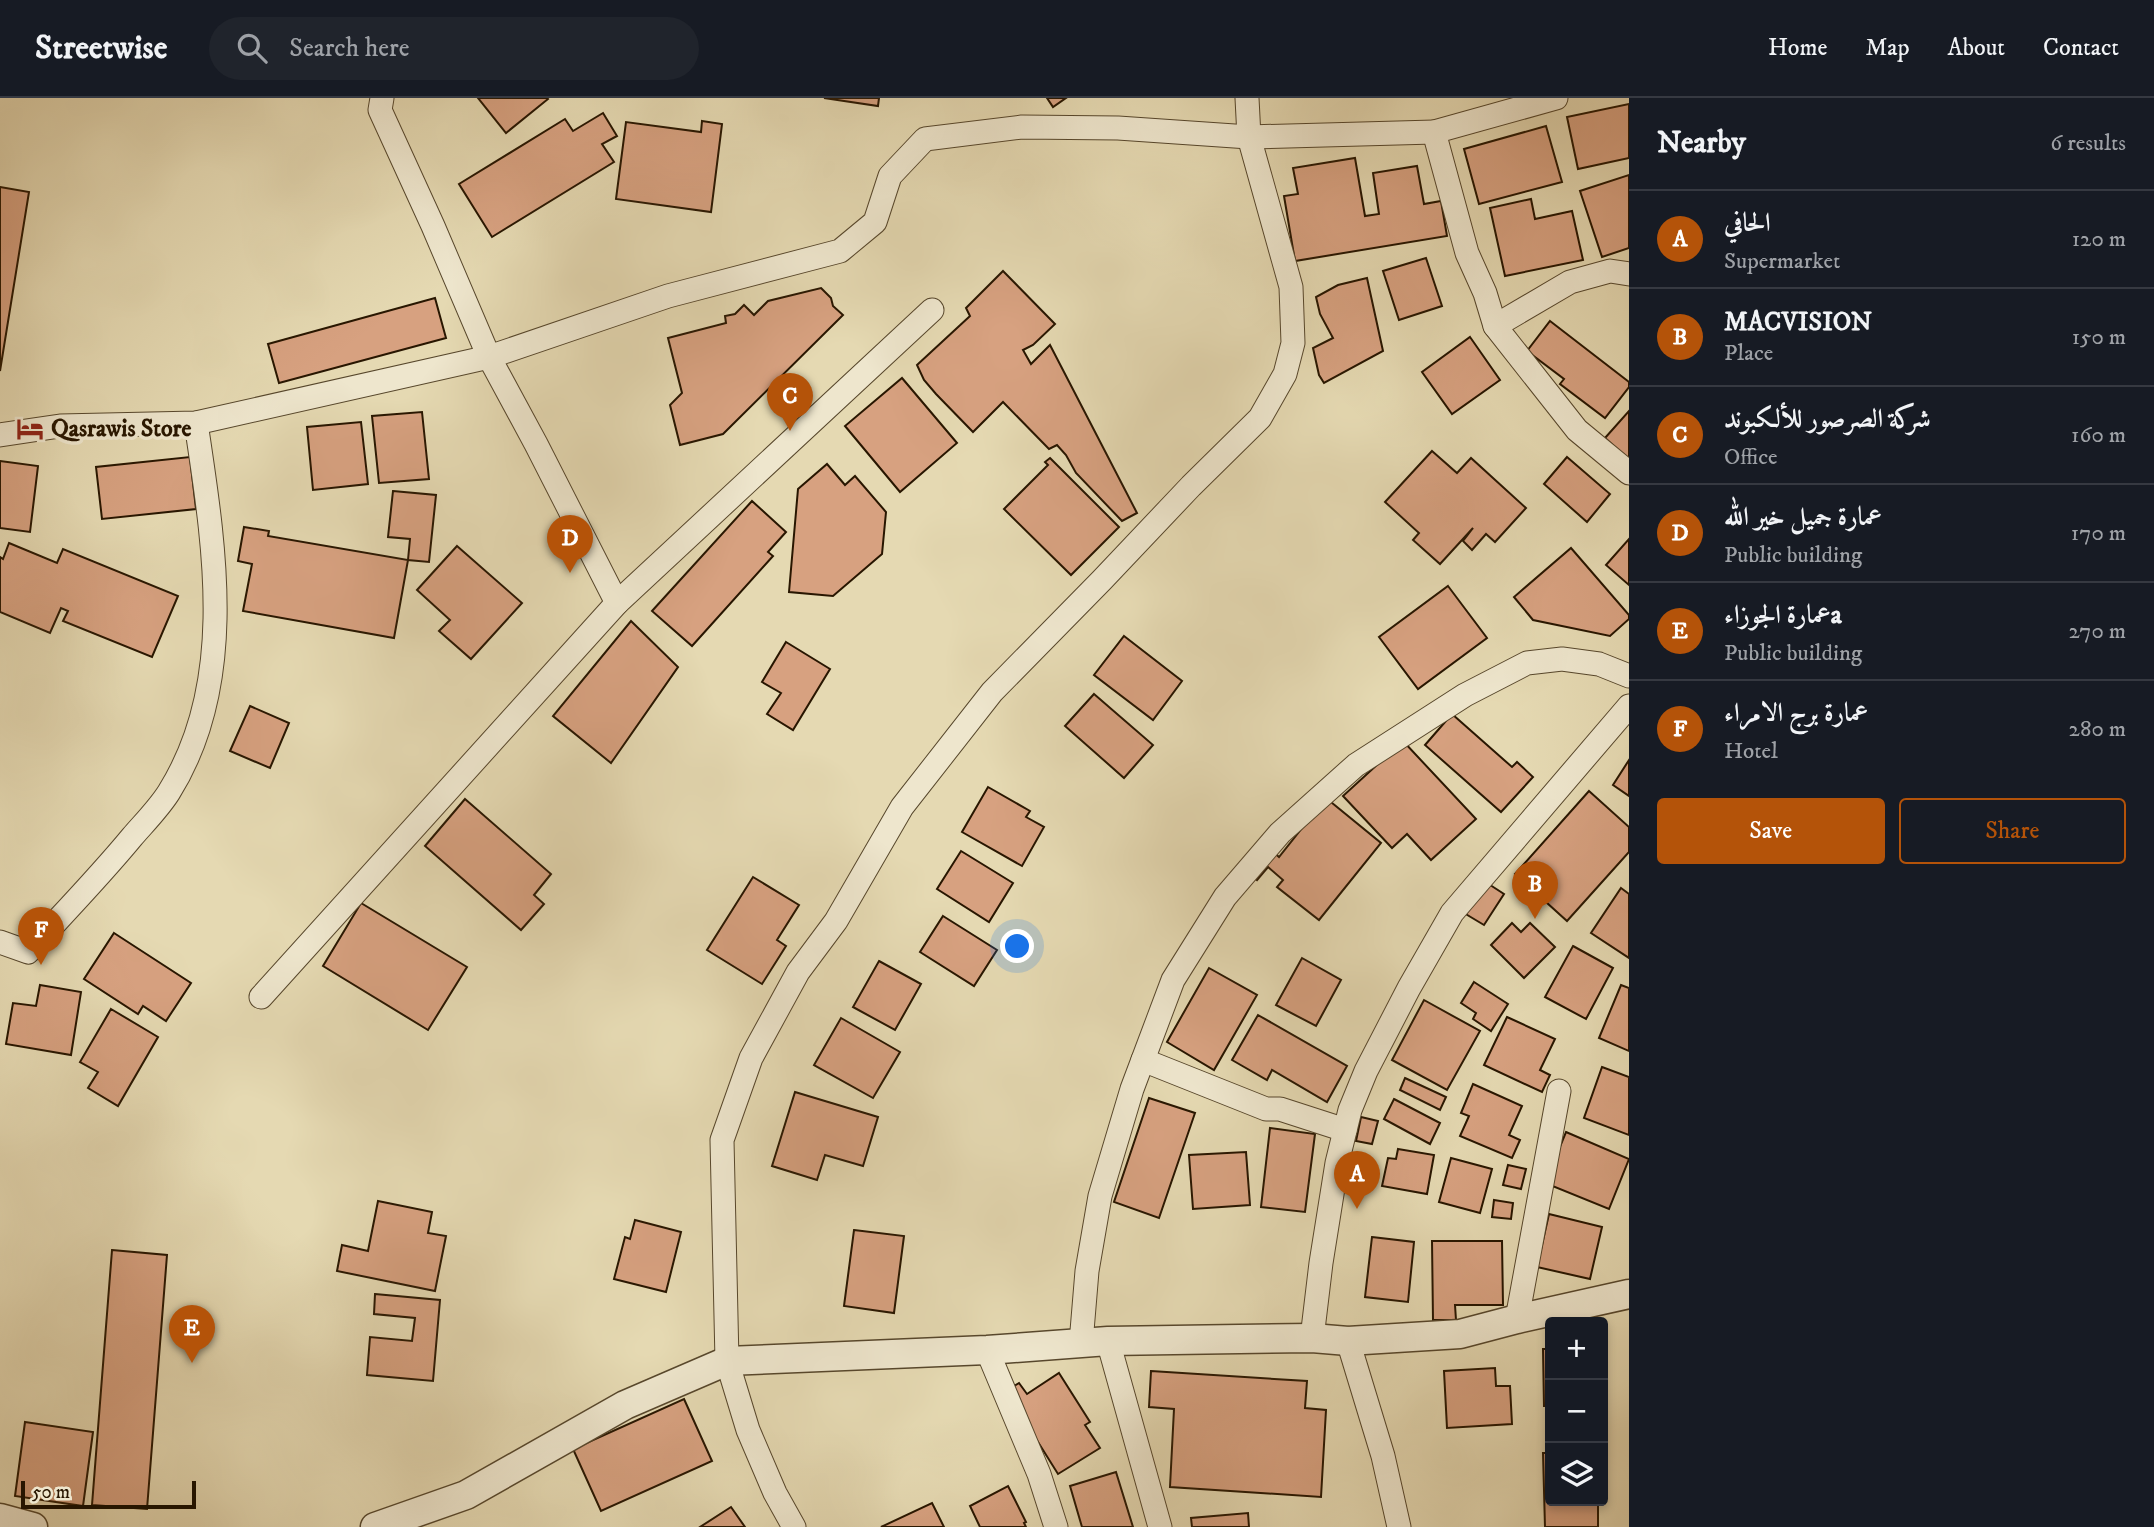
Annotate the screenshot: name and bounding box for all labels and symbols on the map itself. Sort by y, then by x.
pin: C [767,373,813,431]
hotel icon: Qasrawis Store [15,414,45,444]
place label: Qasrawis Store [51,414,192,444]
pin: D [547,515,593,573]
pin: B [1512,861,1558,919]
pin: F [18,907,64,965]
your location [1000,929,1034,963]
pin: A [1334,1151,1380,1209]
pin: E [169,1305,215,1363]
scale bar [21,1478,196,1510]

